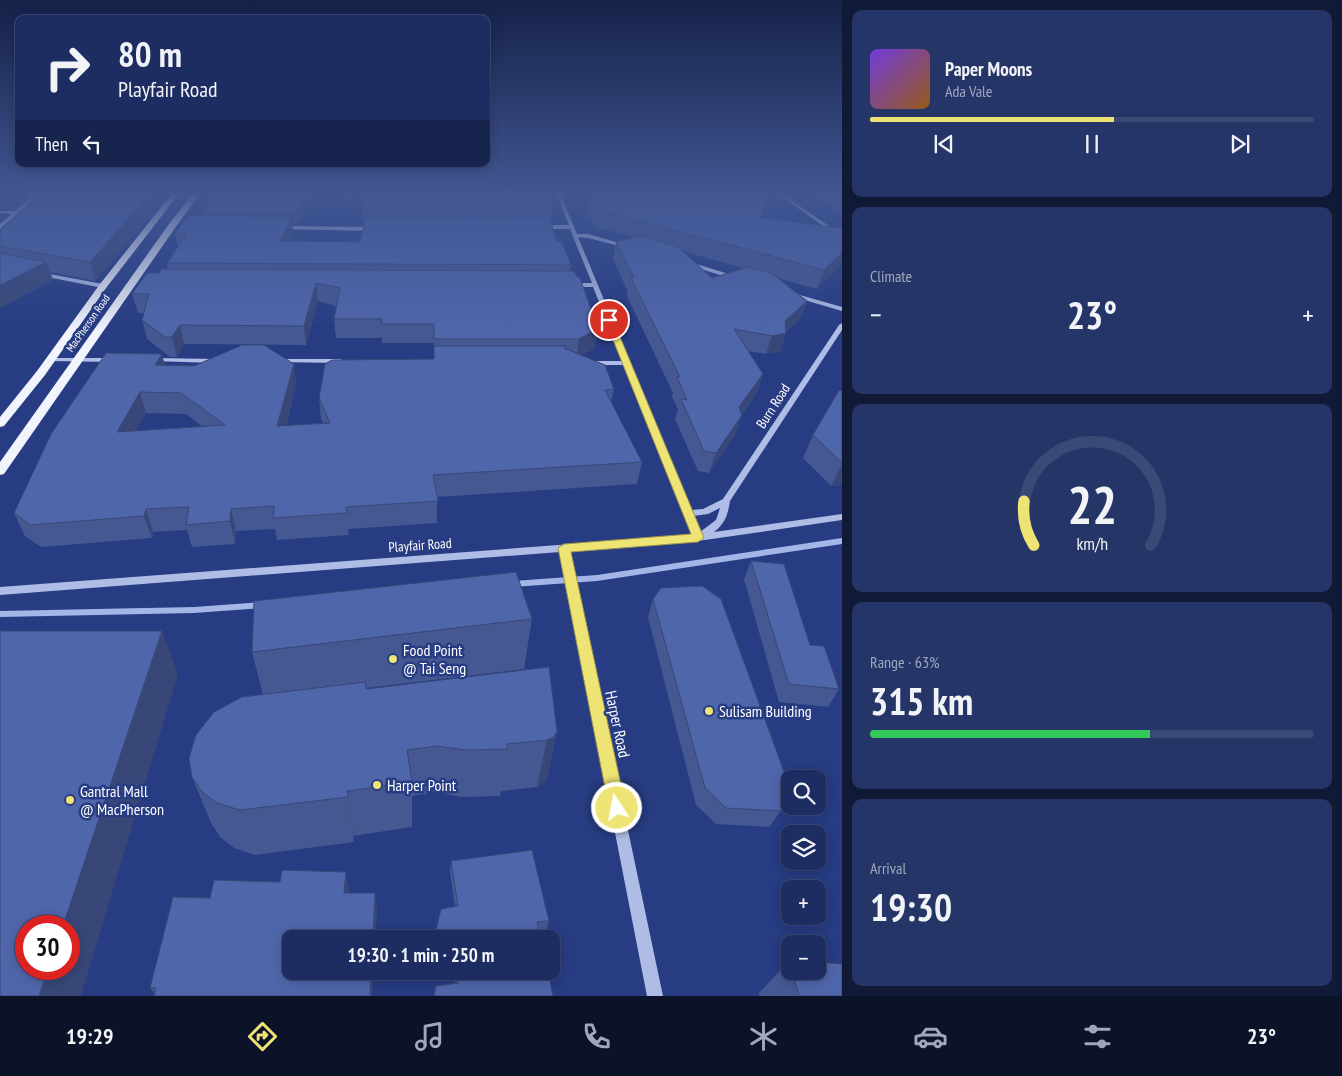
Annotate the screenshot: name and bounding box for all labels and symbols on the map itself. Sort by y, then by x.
street label: MacPherson Road [63,291,113,354]
pin [588,299,630,341]
street label: Burn Road [752,380,794,432]
street label: Playfair Road [388,534,452,556]
place label: Food Point @ Tai Seng [403,640,466,678]
marker: Food Point @ Tai Seng [387,653,399,665]
street label: Harper Road [601,689,635,759]
place label: Sulisam Building [719,701,812,721]
marker: Sulisam Building [703,705,715,717]
place label: Harper Point [387,775,457,795]
marker: Harper Point [371,779,383,791]
place label: Gantral Mall @ MacPherson [80,781,164,819]
position arrow [590,781,642,833]
marker: Gantral Mall @ MacPherson [64,794,76,806]
speed limit sign: 30 [15,915,80,980]

